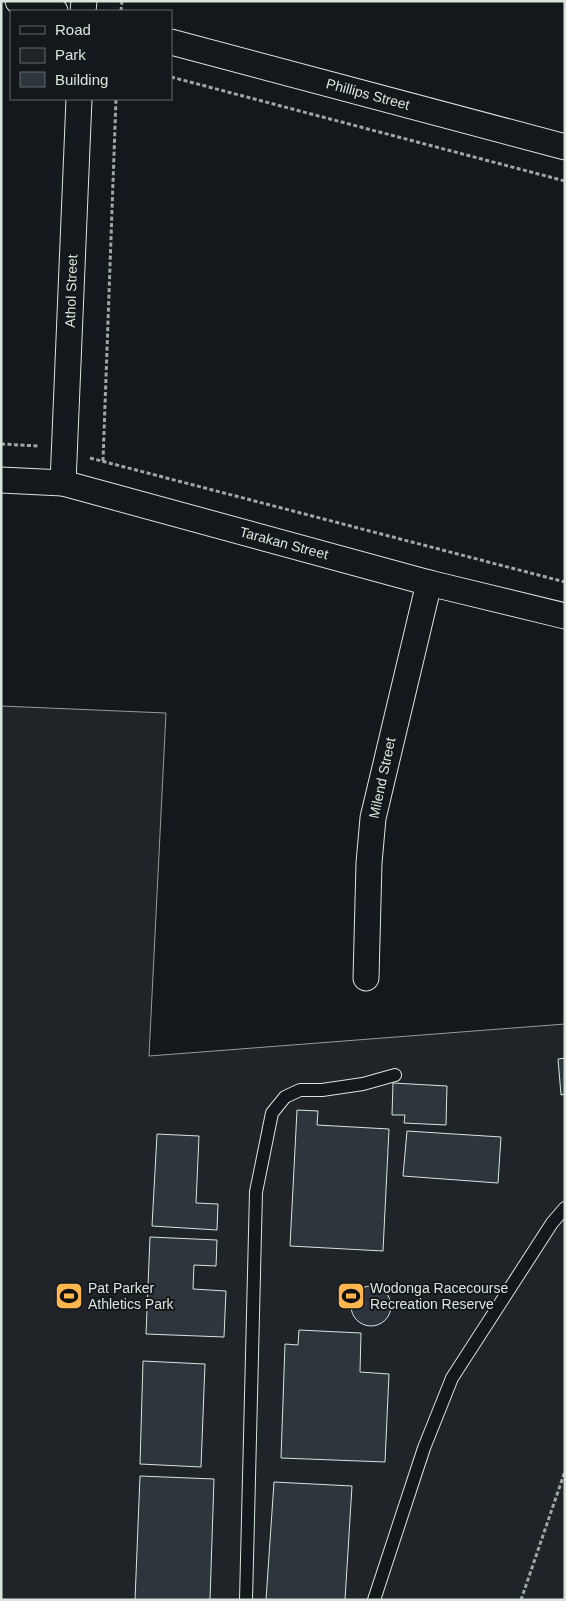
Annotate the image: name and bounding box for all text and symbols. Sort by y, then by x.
legend [10,10,172,100]
text: Road [55,21,91,38]
text: Park [55,46,86,63]
text: Building [55,71,108,88]
street label: Phillips Street [325,75,412,113]
street label: Athol Street [62,254,80,328]
street label: Tarakan Street [238,523,330,563]
street label: Milend Street [366,736,398,820]
place label: Pat Parker Athletics Park [88,1280,175,1312]
place label: Wodonga Racecourse Recreation Reserve [370,1280,508,1312]
sports icon: Pat Parker Athletics Park [54,1281,84,1311]
sports icon: Wodonga Racecourse Recreation Reserve [336,1281,366,1311]

